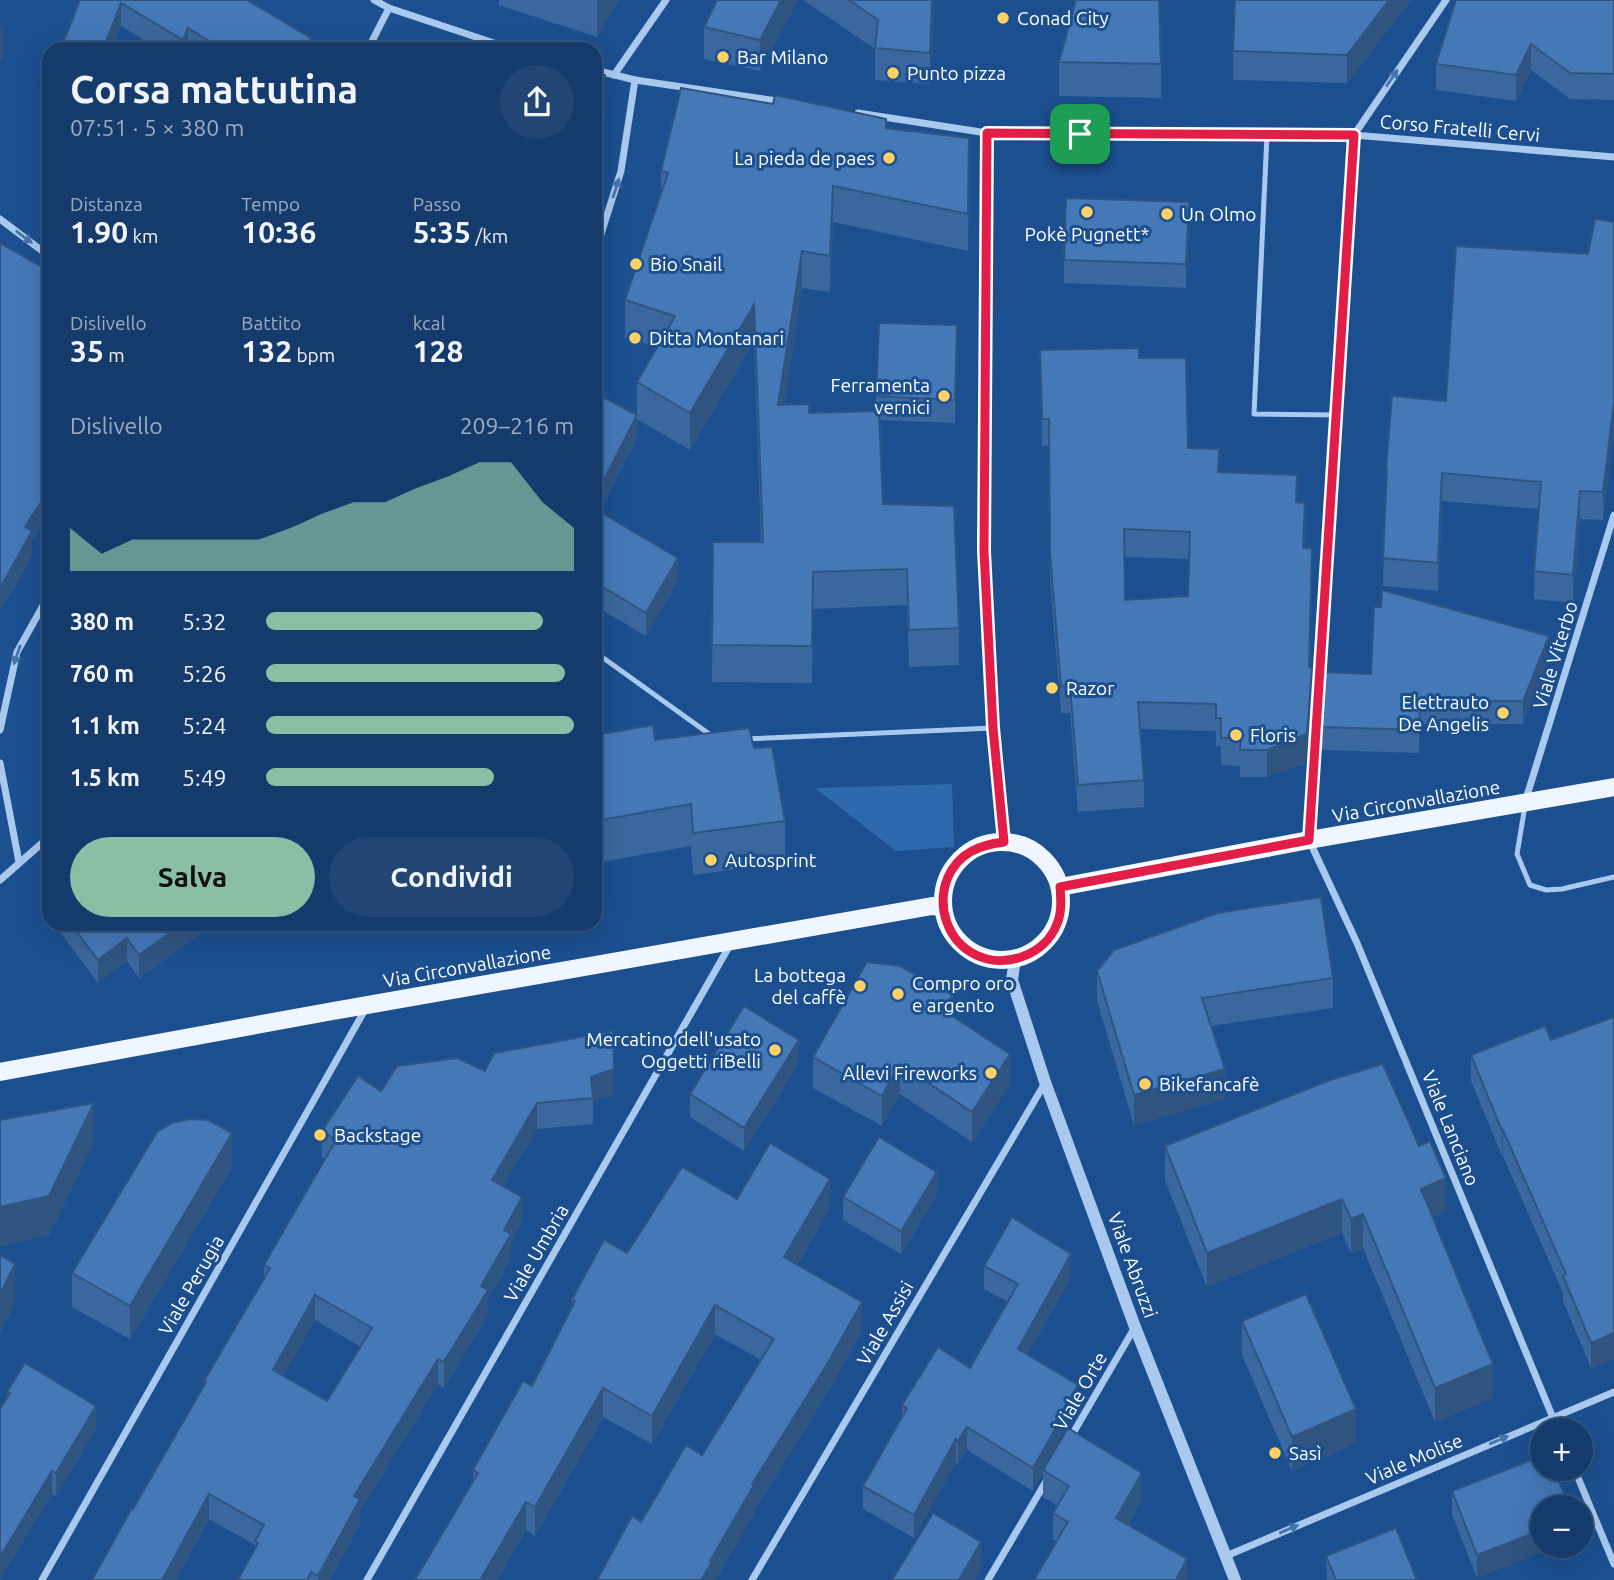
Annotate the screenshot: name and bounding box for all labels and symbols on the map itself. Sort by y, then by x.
place label: Conad City [1017,7,1109,29]
marker: Conad City [995,10,1011,26]
place label: Bar Milano [737,46,828,68]
marker: Bar Milano [715,49,731,65]
place label: Punto pizza [907,62,1006,84]
marker: Punto pizza [885,65,901,81]
one-way arrow [1385,69,1398,88]
pin [1050,104,1110,164]
street label: Corso Fratelli Cervi [1379,110,1541,146]
place label: La pieda de paes [734,147,875,169]
marker: La pieda de paes [881,150,897,166]
one-way arrow [611,177,622,198]
place label: Un Olmo [1181,203,1256,225]
marker: Pokè Pugnett* [1079,204,1095,220]
marker: Un Olmo [1159,206,1175,222]
place label: Pokè Pugnett* [1025,223,1149,245]
one-way arrow [15,230,33,245]
place label: Bio Snail [650,253,722,275]
marker: Bio Snail [628,256,644,272]
place label: Ditta Montanari [649,327,784,349]
marker: Ditta Montanari [627,330,643,346]
place label: Ferramenta vernici [830,374,930,418]
marker: Ferramenta vernici [936,388,952,404]
street label: Viale Viterbo [1528,598,1582,712]
one-way arrow [11,645,22,666]
place label: Razor [1066,677,1114,699]
marker: Razor [1044,680,1060,696]
place label: Elettrauto De Angelis [1398,691,1489,735]
marker: Elettrauto De Angelis [1495,705,1511,721]
place label: Floris [1250,724,1296,746]
marker: Floris [1228,727,1244,743]
street label: Via Circonvallazione [1330,775,1502,827]
place label: Autosprint [725,849,817,871]
marker: Autosprint [703,852,719,868]
street label: Via Circonvallazione [381,940,553,992]
place label: La bottega del caffè [754,964,846,1008]
place label: Compro oro e argento [912,972,1014,1016]
marker: La bottega del caffè [852,978,868,994]
marker: Compro oro e argento [890,986,906,1002]
place label: Mercatino dell'usato Oggetti riBelli [586,1028,761,1072]
marker: Mercatino dell'usato Oggetti riBelli [767,1042,783,1058]
place label: Allevi Fireworks [843,1062,977,1084]
marker: Allevi Fireworks [983,1065,999,1081]
street label: Viale Lanciano [1418,1067,1484,1189]
place label: Bikefancafè [1159,1073,1260,1095]
marker: Bikefancafè [1137,1076,1153,1092]
place label: Backstage [334,1124,421,1146]
marker: Backstage [312,1127,328,1143]
street label: Viale Umbria [499,1200,573,1306]
street label: Viale Abruzzi [1104,1209,1162,1321]
street label: Viale Perugia [154,1231,228,1339]
street label: Viale Assisi [852,1277,918,1369]
street label: Viale Orte [1049,1348,1111,1434]
street label: Viale Molise [1362,1429,1466,1489]
one-way arrow [1489,1435,1510,1446]
place label: Sasì [1289,1442,1322,1464]
marker: Sasì [1267,1445,1283,1461]
one-way arrow [1279,1523,1300,1534]

